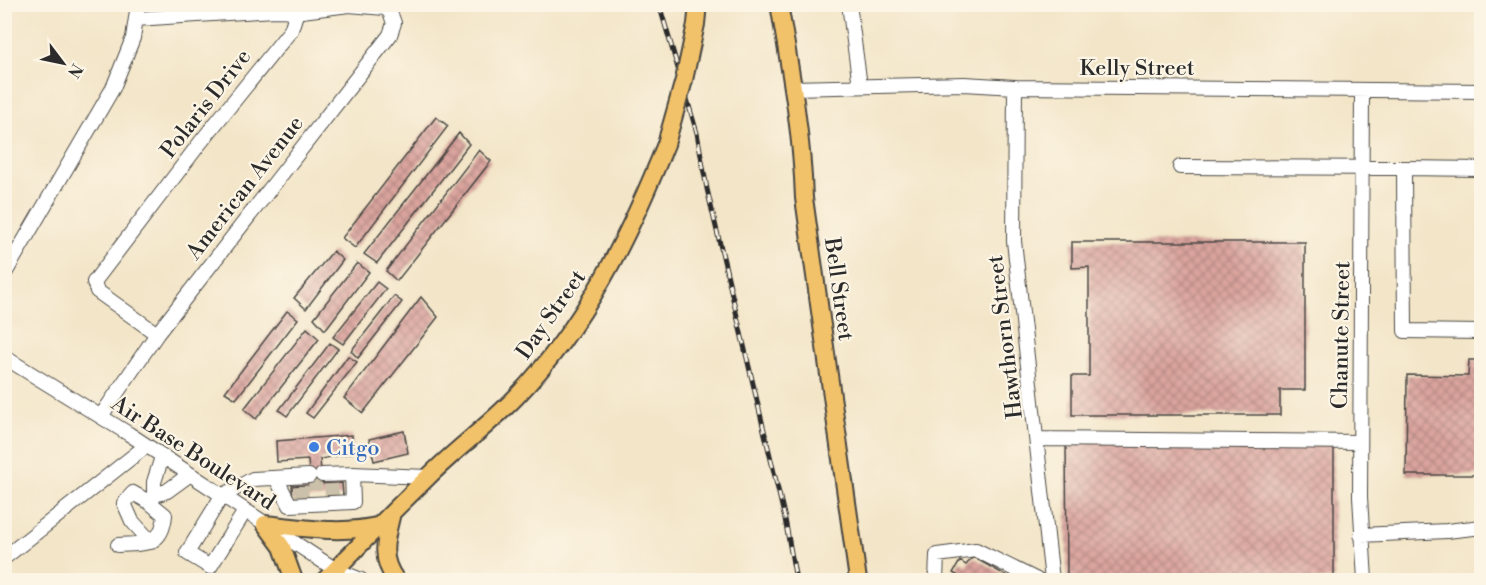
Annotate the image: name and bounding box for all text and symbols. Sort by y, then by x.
north arrow [33,33,93,93]
street label: Polaris Drive [155,44,257,164]
street label: Kelly Street [1079,55,1195,82]
text: N [63,60,87,81]
street label: American Avenue [180,111,310,266]
street label: Bell Street [818,235,859,343]
street label: Hawthorn Street [982,253,1029,420]
street label: Chanute Street [1327,261,1356,409]
street label: Day Street [511,265,592,365]
street label: Air Base Boulevard [105,390,281,517]
place label: Citgo [326,435,380,462]
marker: Citgo [307,440,321,454]

